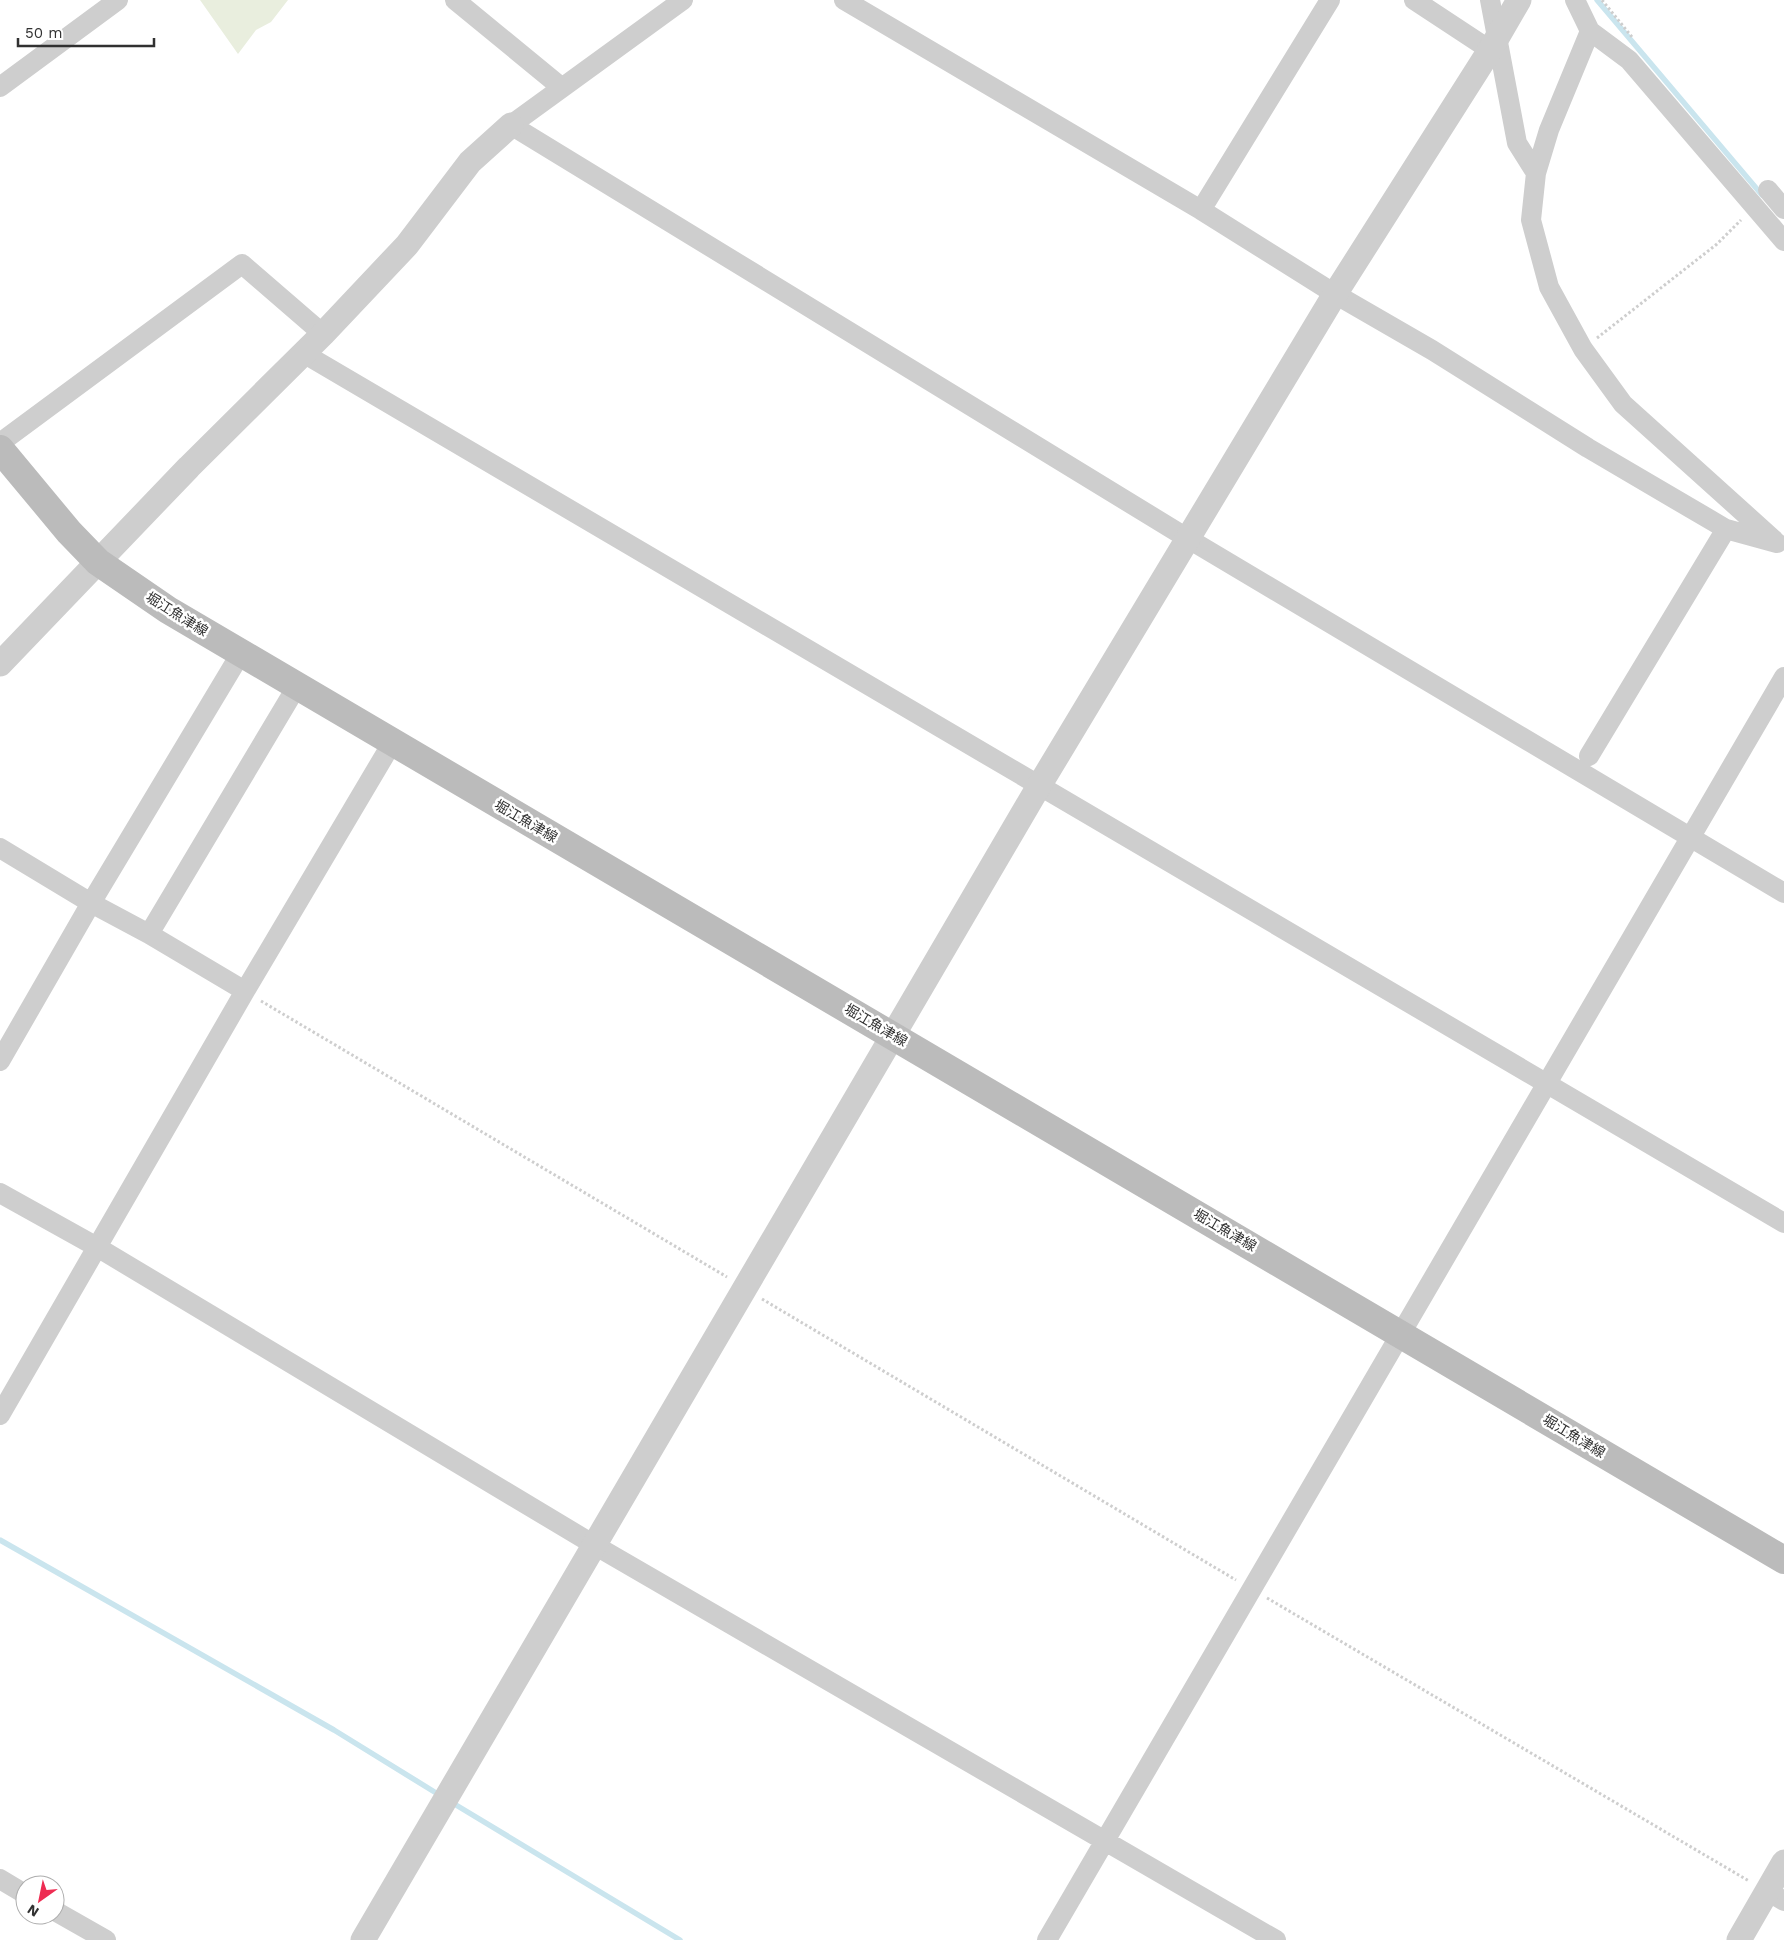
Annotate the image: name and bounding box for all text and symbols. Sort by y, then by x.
scale bar [18,15,154,47]
text: 50 m [25,24,62,42]
street label: 堀江魚津線 [143,589,211,639]
street label: 堀江魚津線 [492,797,560,845]
street label: 堀江魚津線 [842,1001,910,1049]
street label: 堀江魚津線 [1191,1206,1259,1254]
street label: 堀江魚津線 [1540,1411,1608,1461]
north arrow [15,1875,65,1925]
text: N [24,1901,42,1920]

